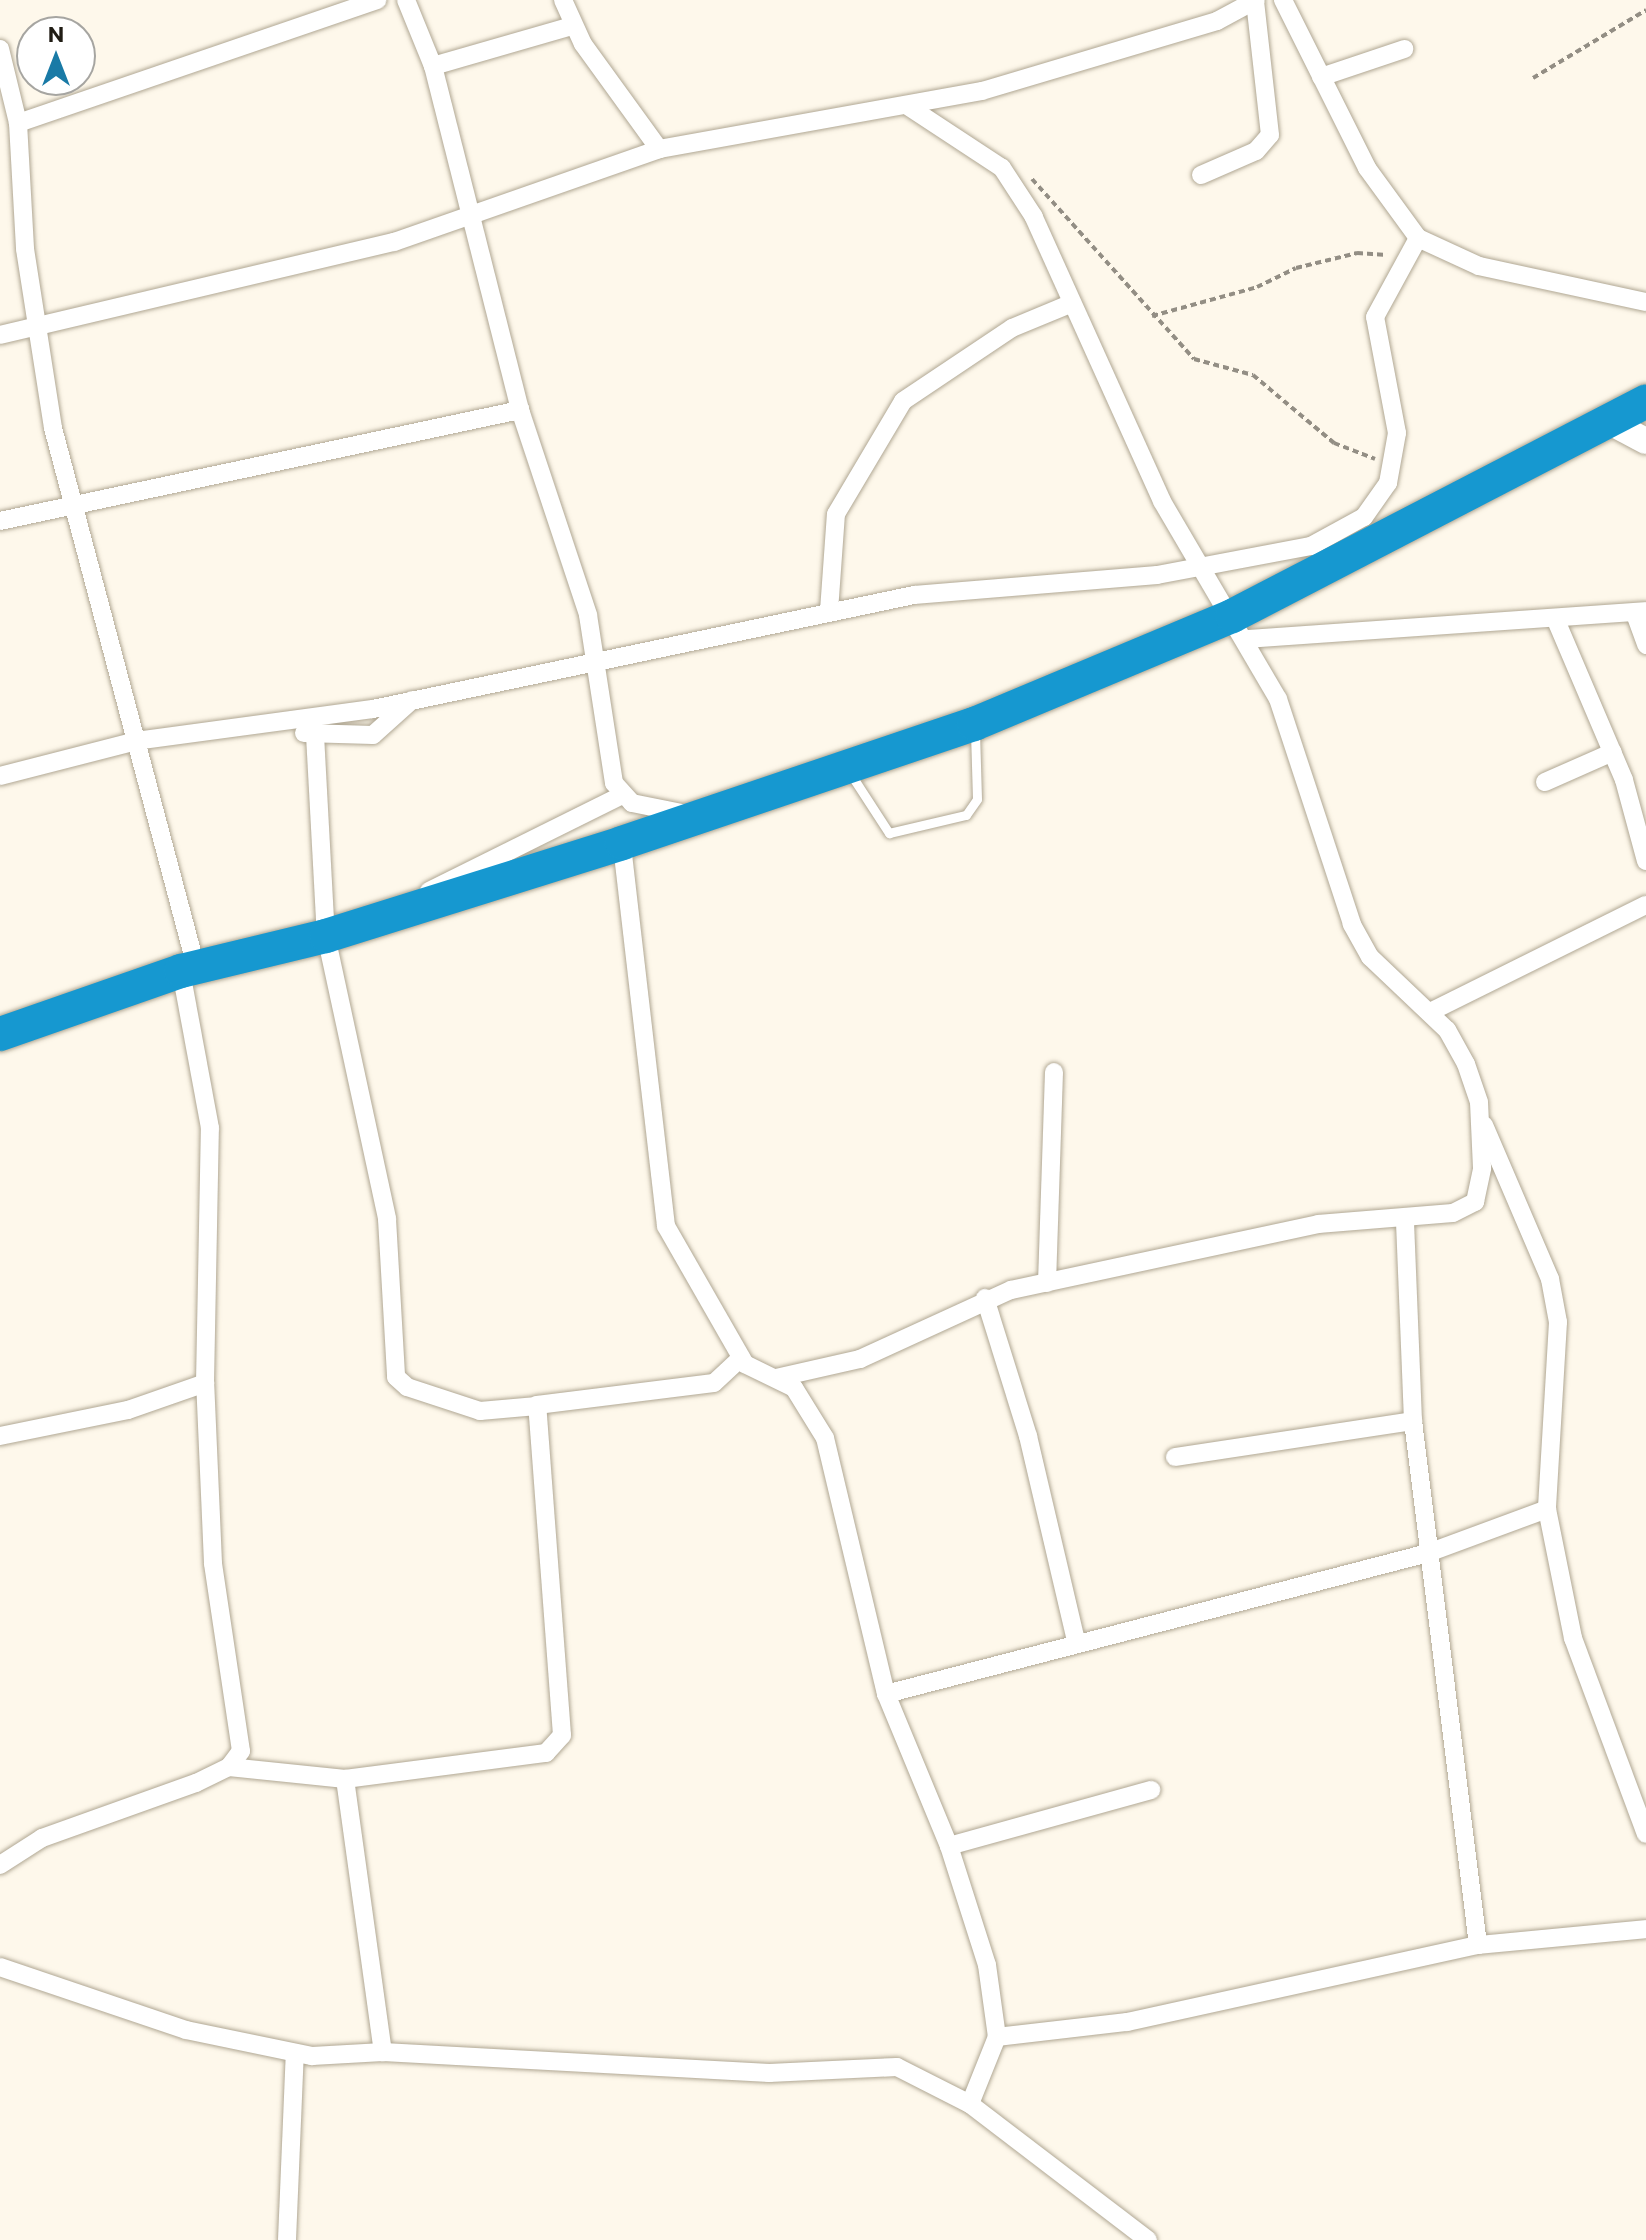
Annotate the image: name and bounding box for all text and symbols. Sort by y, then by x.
north arrow [16,16,96,96]
text: N [48,20,64,47]

